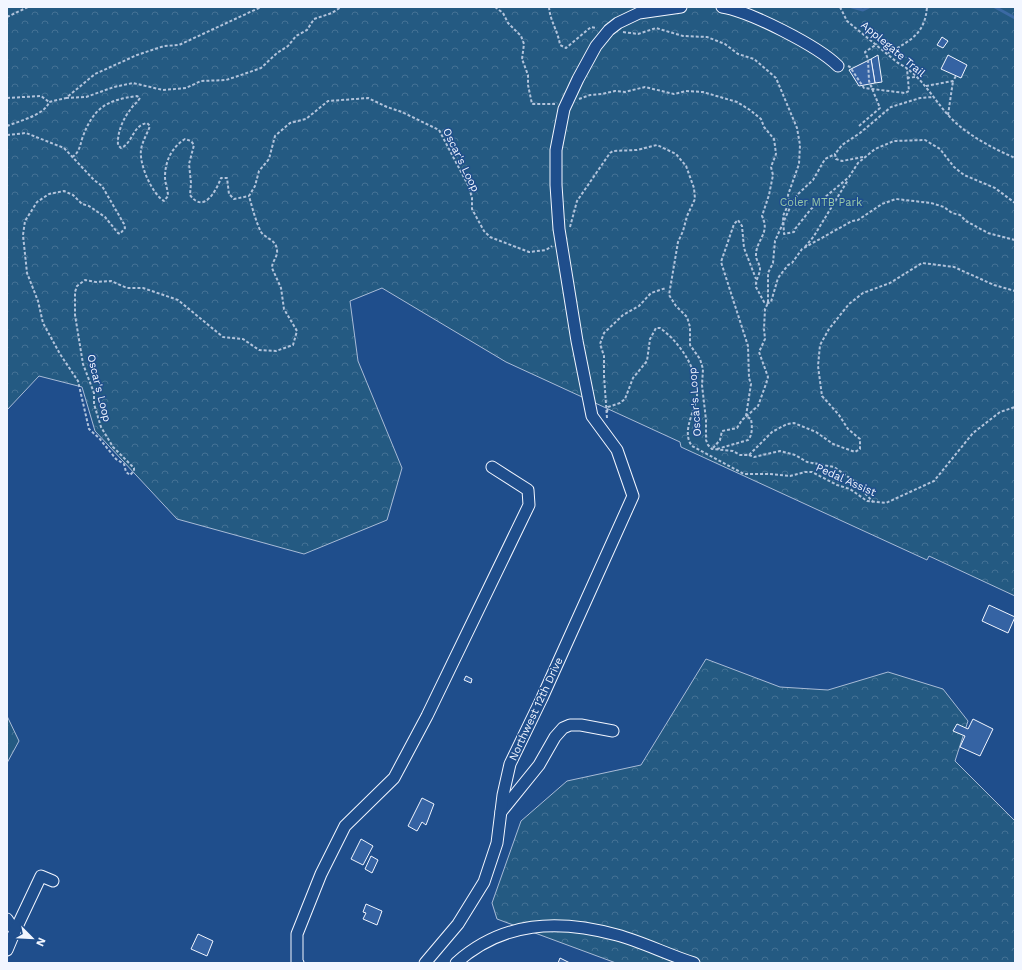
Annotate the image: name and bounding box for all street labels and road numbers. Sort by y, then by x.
street label: Applegate Trail [858,18,928,80]
street label: Oscar's Loop [440,126,482,194]
street label: Oscar's Loop [84,353,114,423]
street label: Oscar's Loop [686,367,704,437]
street label: Pedal Assist [814,461,878,499]
street label: Northwest 12th Drive [506,655,566,763]

